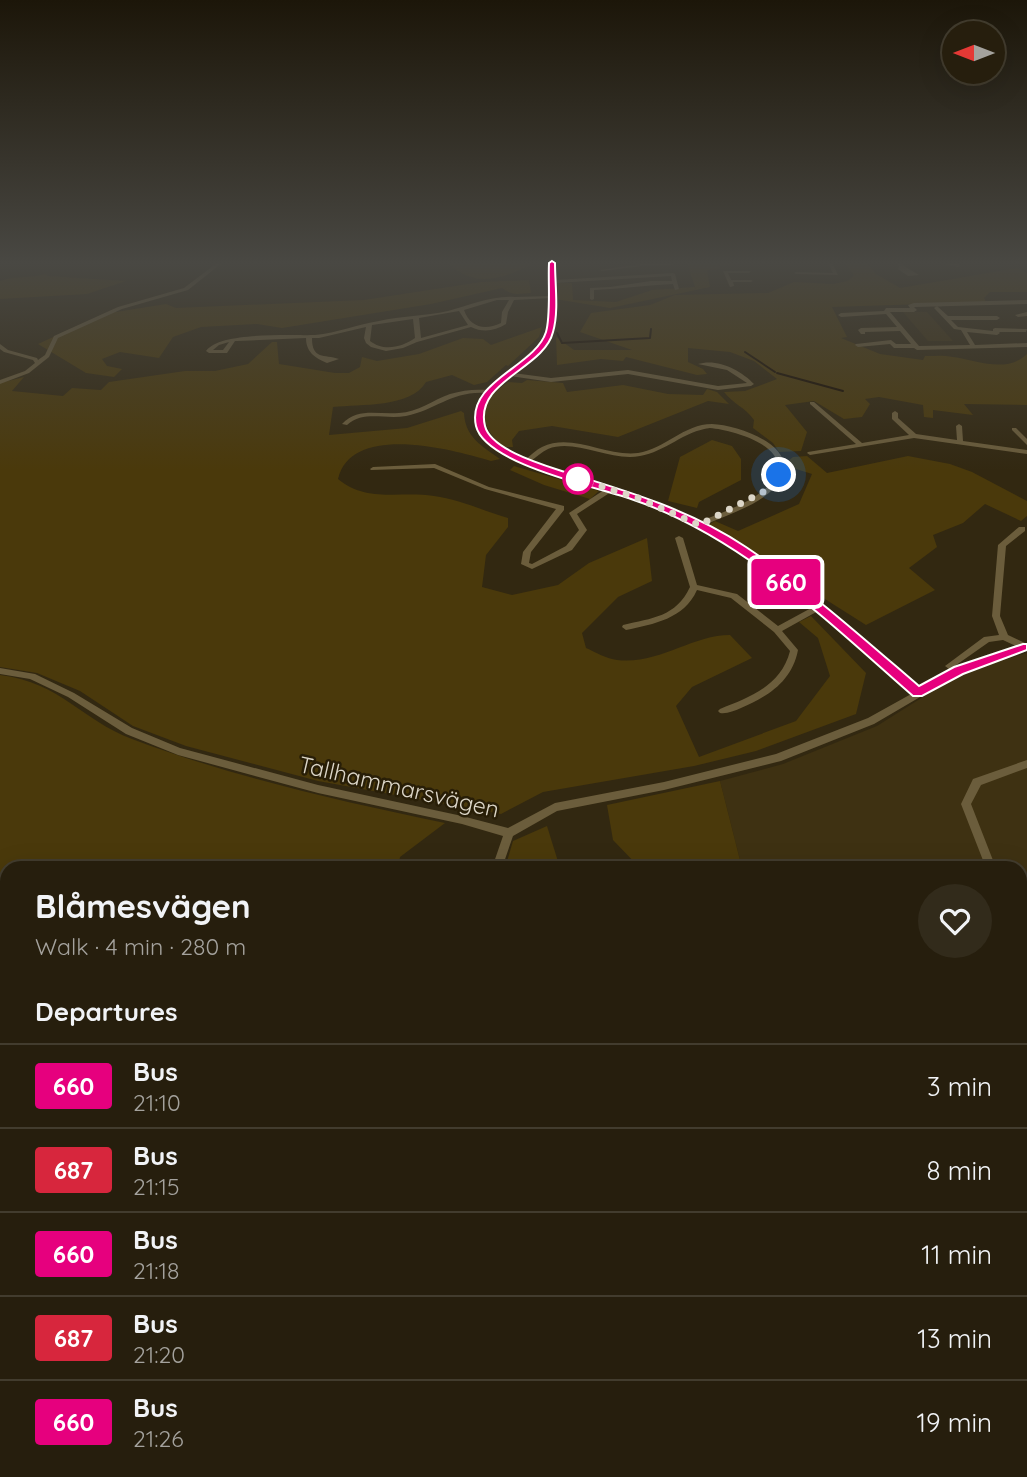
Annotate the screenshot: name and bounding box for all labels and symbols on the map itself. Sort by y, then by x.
north arrow [942,21,1004,84]
your location [761,457,796,492]
unlabelled marker [563,464,593,494]
line badge: 660 [746,559,826,605]
street label: Tallhammarsvägen [296,749,502,824]

